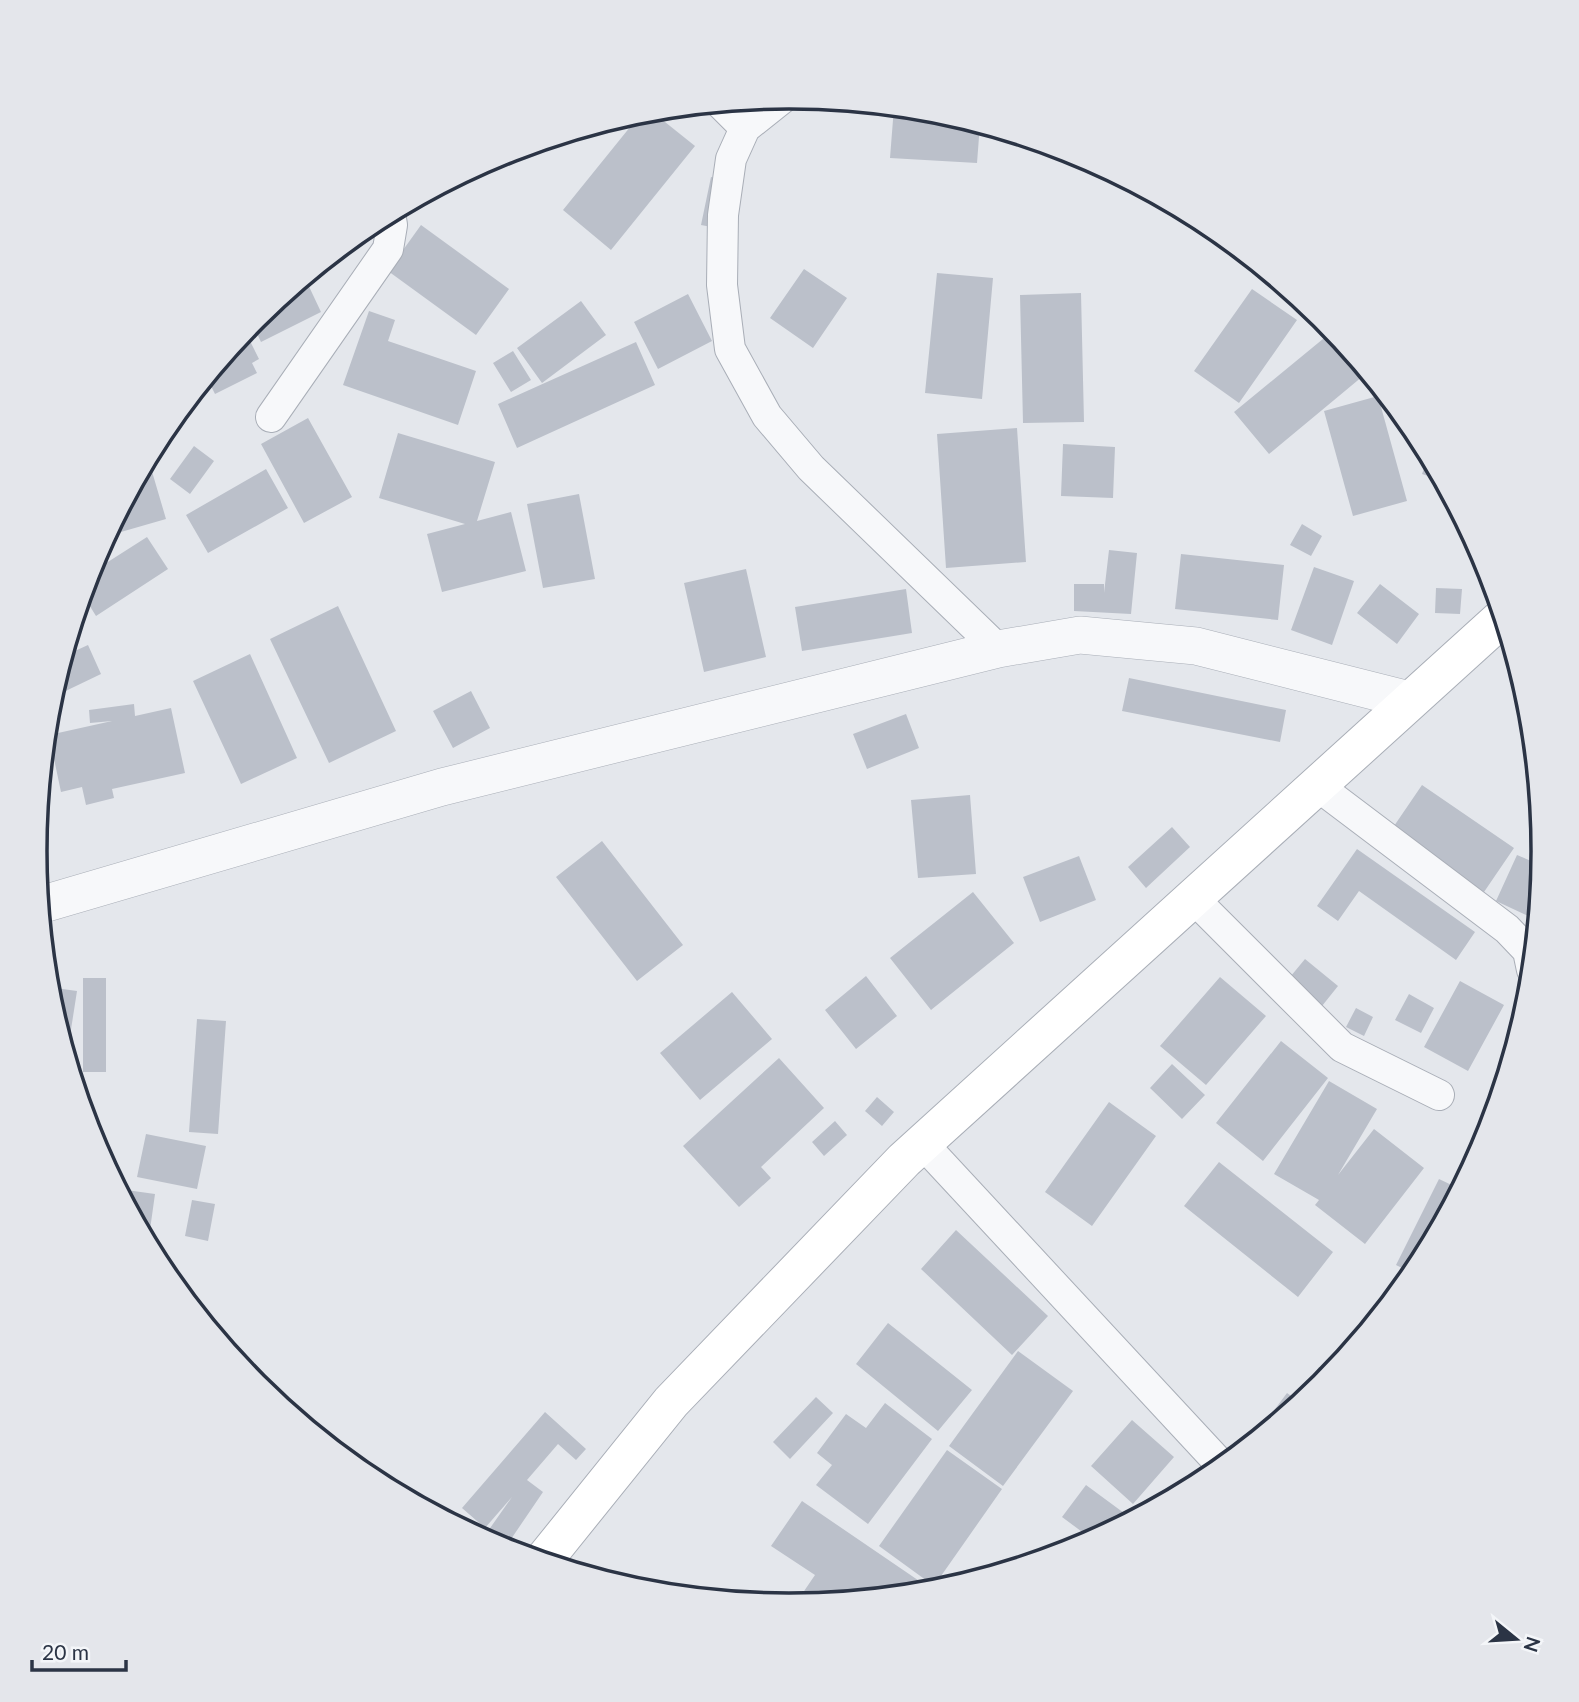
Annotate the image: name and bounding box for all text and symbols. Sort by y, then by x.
north arrow [1481,1604,1551,1674]
scale bar [32,1628,126,1672]
text: N [1519,1634,1546,1655]
text: 20 m [42,1639,89,1664]

